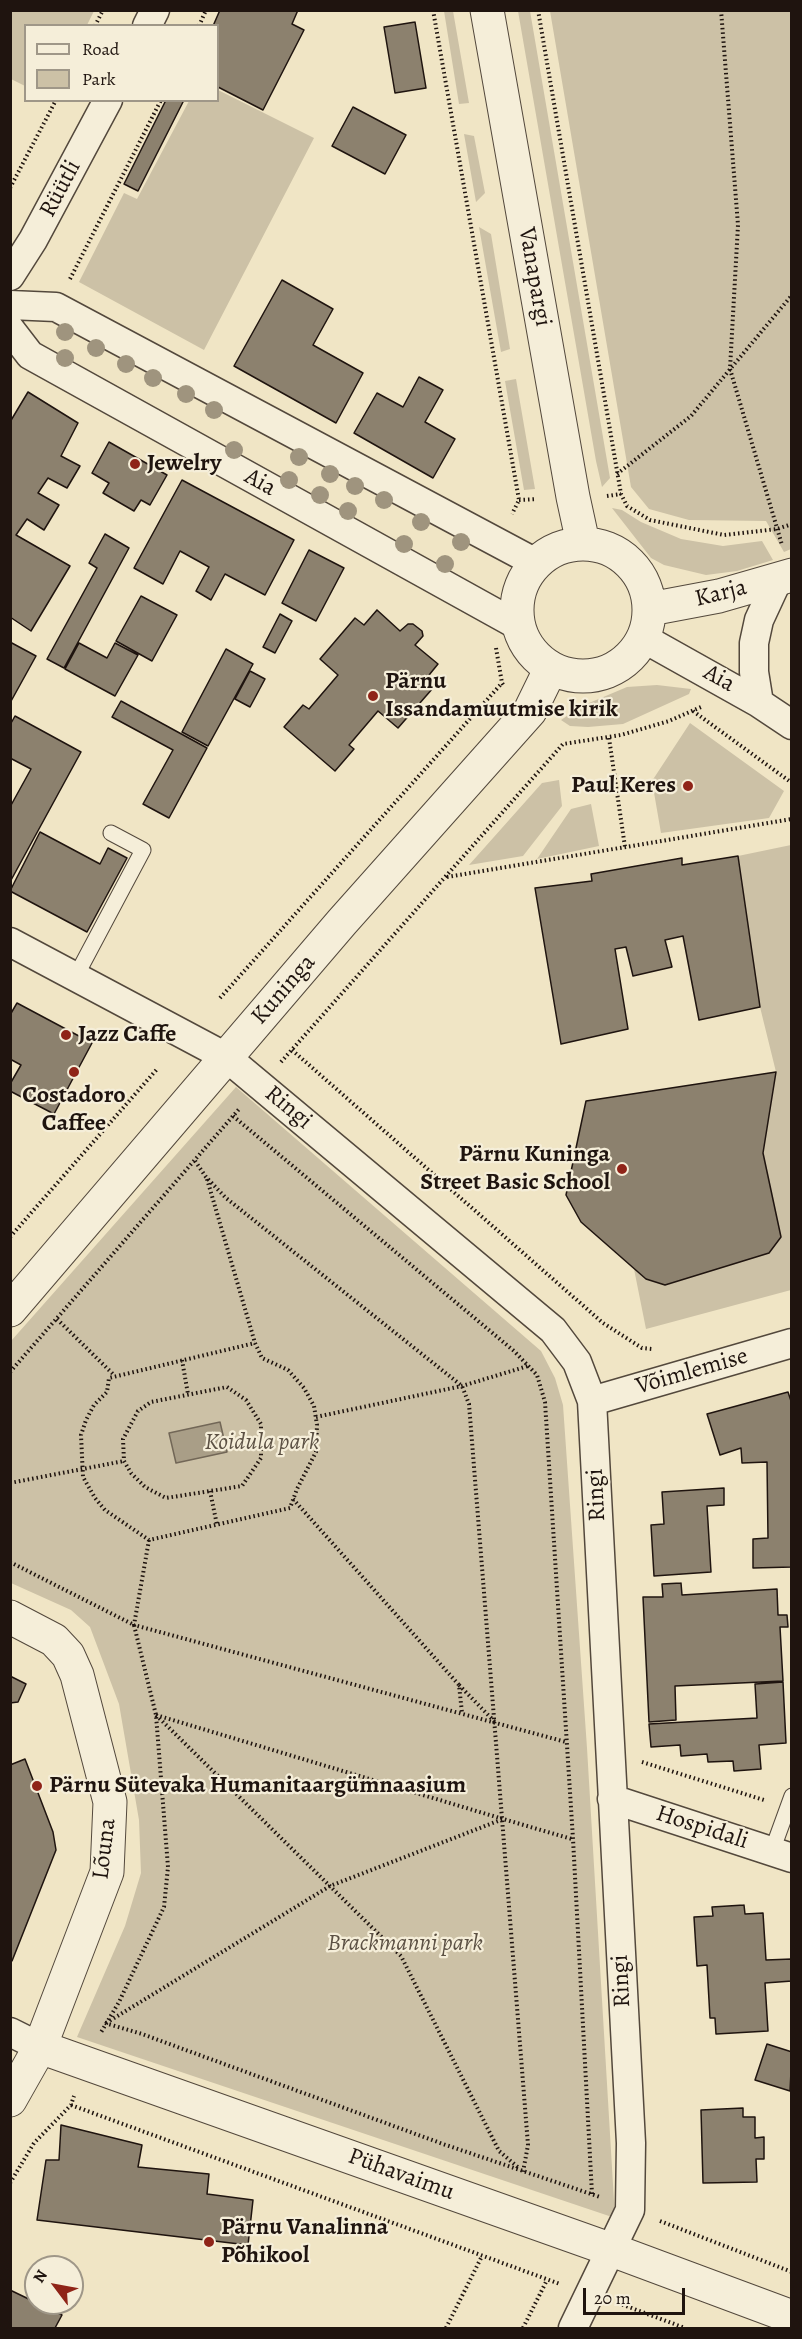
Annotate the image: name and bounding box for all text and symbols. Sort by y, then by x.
legend [24,24,219,102]
text: Road [82,37,119,61]
text: Park [82,67,116,91]
street label: Rüütli [34,156,88,222]
street label: Vanapargi [511,225,557,329]
place label: Jewelry [147,450,221,478]
marker: Jewelry [128,457,142,471]
street label: Aia [239,463,281,503]
street label: Karja [692,574,750,614]
street label: Aia [698,659,740,699]
place label: Pärnu Issandamuutmise kirik [385,668,618,724]
marker: Pärnu Issandamuutmise kirik [366,689,380,703]
place label: Paul Keres [571,772,676,800]
marker: Paul Keres [681,779,695,793]
street label: Kuninga [246,949,322,1031]
place label: Jazz Caffe [78,1021,176,1049]
marker: Jazz Caffe [59,1028,73,1042]
marker: Costadoro Caffee [67,1065,81,1079]
street label: Ringi [258,1080,318,1136]
place label: Costadoro Caffee [22,1082,126,1138]
place label: Pärnu Kuninga Street Basic School [420,1141,610,1197]
marker: Pärnu Kuninga Street Basic School [615,1162,629,1176]
street label: Võimlemise [633,1342,751,1402]
park label: Koidula park [205,1429,319,1457]
street label: Ringi [581,1468,613,1522]
place label: Pärnu Sütevaka Humanitaargümnaasium [49,1772,466,1800]
marker: Pärnu Sütevaka Humanitaargümnaasium [30,1779,44,1793]
street label: Hospidali [652,1800,752,1856]
street label: Lõuna [87,1817,123,1881]
park label: Brackmanni park [327,1930,483,1958]
street label: Ringi [606,1954,638,2008]
street label: Pühavaimu [344,2142,458,2208]
place label: Pärnu Vanalinna Põhikool [221,2214,388,2270]
marker: Pärnu Vanalinna Põhikool [202,2235,216,2249]
north arrow [24,2255,84,2315]
text: N [28,2266,53,2287]
scale bar [586,2276,688,2314]
text: 20 m [594,2286,631,2310]

